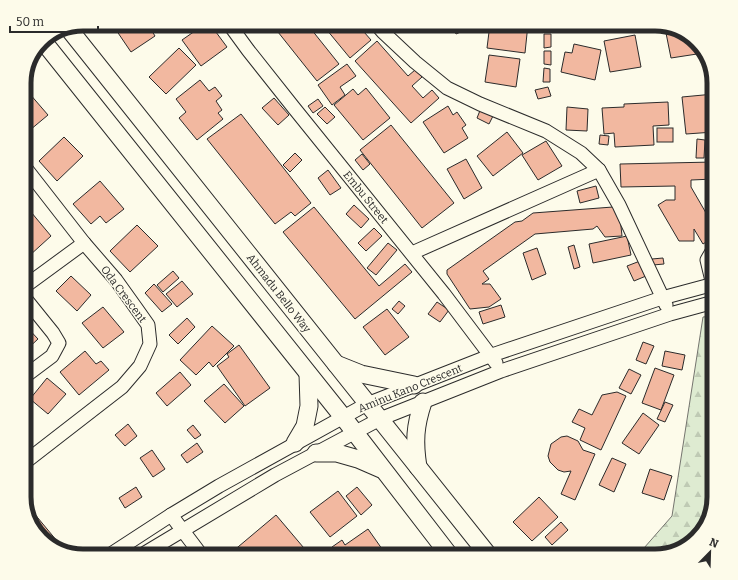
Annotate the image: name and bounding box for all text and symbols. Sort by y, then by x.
scale bar [10,8,98,34]
text: 50 m [16,15,45,29]
street label: Embu Street [341,168,391,226]
street label: Ahmadu Bello Way [244,251,313,335]
street label: Oda Crescent [98,263,149,325]
street label: Aminu Kano Crescent [356,362,464,415]
north arrow [690,532,730,572]
text: N [707,536,721,551]

